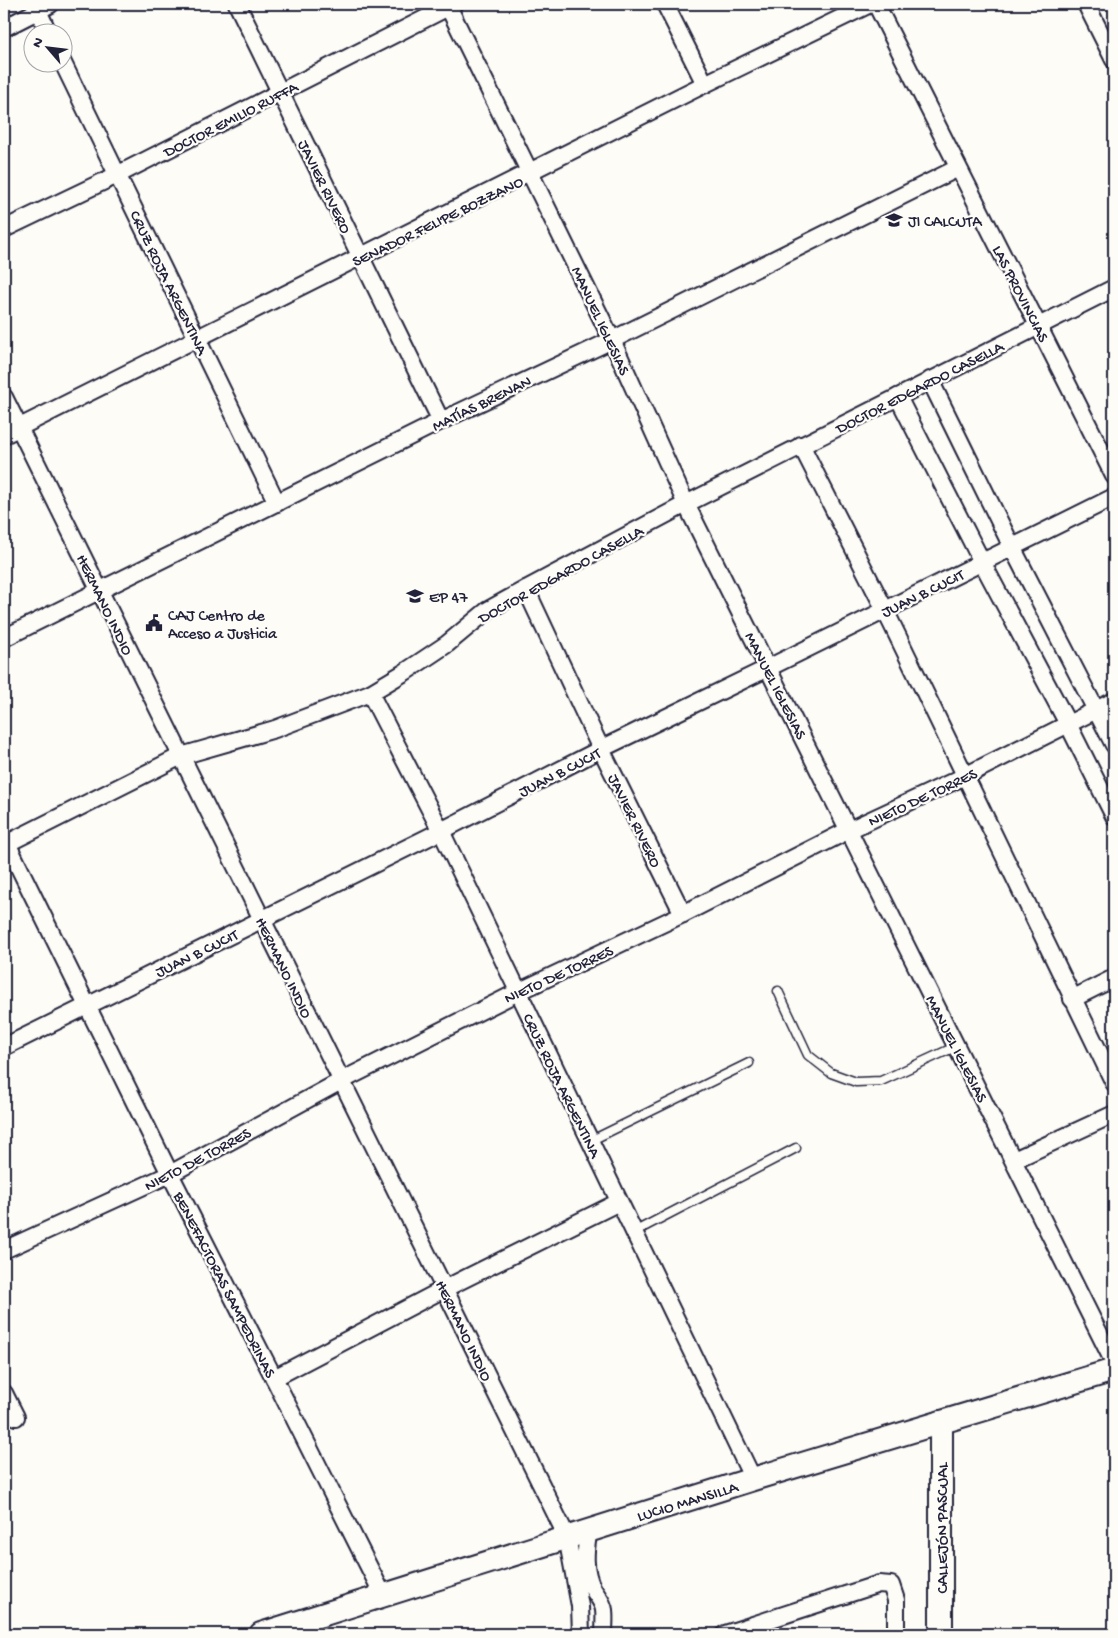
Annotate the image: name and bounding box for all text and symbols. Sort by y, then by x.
north arrow [22,22,72,72]
text: N [29,35,48,51]
street label: DOCTOR EMILIO RUFFA [160,78,303,164]
street label: JAVIER RIVERO [292,138,354,238]
street label: SENADOR FELIPE BOZZANO [350,173,528,273]
street label: CRUZ ROJA ARGENTINA [124,208,211,360]
school or university icon: JI CALCUTA [884,210,904,230]
place label: JI CALCUTA [908,214,983,233]
street label: LAS PROVINCIAS [986,243,1052,347]
street label: MANUEL IGLESIAS [565,264,633,379]
street label: DOCTOR EDGARDO CASELLA [833,338,1009,440]
street label: MATÍAS BRENAN [429,372,535,437]
street label: DOCTOR EDGARDO CASELLA [475,522,649,630]
street label: HERMANO INDIO [70,552,136,659]
street label: JUAN B CUCIT [879,567,969,623]
school or university icon: EP 47 [405,586,425,606]
place label: EP 47 [429,590,468,609]
place label: CAJ Centro de Acceso a Justicia [168,608,278,645]
public building icon: CAJ Centro de Acceso a Justicia [144,613,164,633]
street label: MANUEL IGLESIAS [739,630,809,744]
street label: JUAN B CUCIT [516,745,606,803]
street label: NIETO DE TORRES [866,765,981,833]
street label: JAVIER RIVERO [602,772,664,872]
street label: HERMANO INDIO [249,915,315,1022]
street label: JUAN B CUCIT [153,927,243,983]
street label: NIETO DE TORRES [502,942,617,1010]
street label: MANUEL IGLESIAS [920,993,990,1107]
street label: CRUZ ROJA ARGENTINA [517,1011,604,1163]
street label: NIETO DE TORRES [142,1125,256,1197]
street label: BENEFACTORAS SAMPEDRINAS [167,1188,278,1382]
street label: HERMANO INDIO [429,1278,495,1385]
street label: CALLEJÓN PASCUAL [935,1461,954,1594]
street label: LUCIO MANSILLA [635,1479,742,1528]

